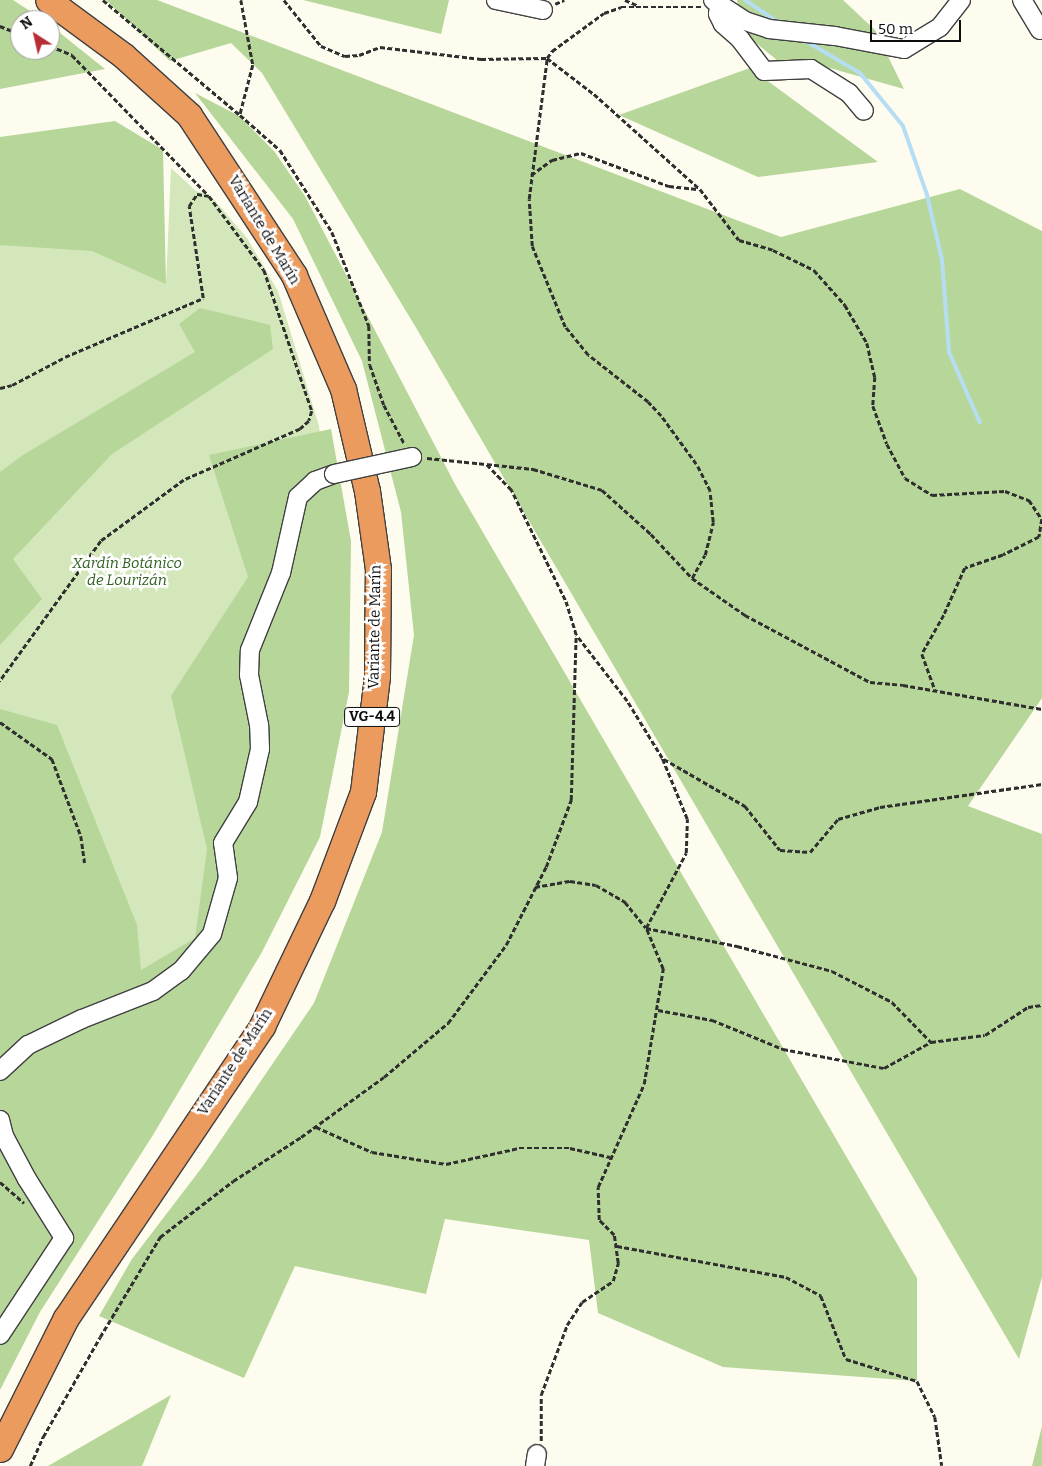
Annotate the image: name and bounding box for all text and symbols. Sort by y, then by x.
north arrow [10,10,60,60]
scale bar [872,10,963,42]
text: N [17,13,36,33]
text: 50 m [878,20,913,38]
street label: Variante de Marín [224,172,304,288]
park label: Xardín Botánico de Lourizán [72,554,182,589]
street label: Variante de Marín [365,565,385,689]
road number: VG-4.4 [343,706,401,729]
street label: Variante de Marín [194,1005,276,1119]

